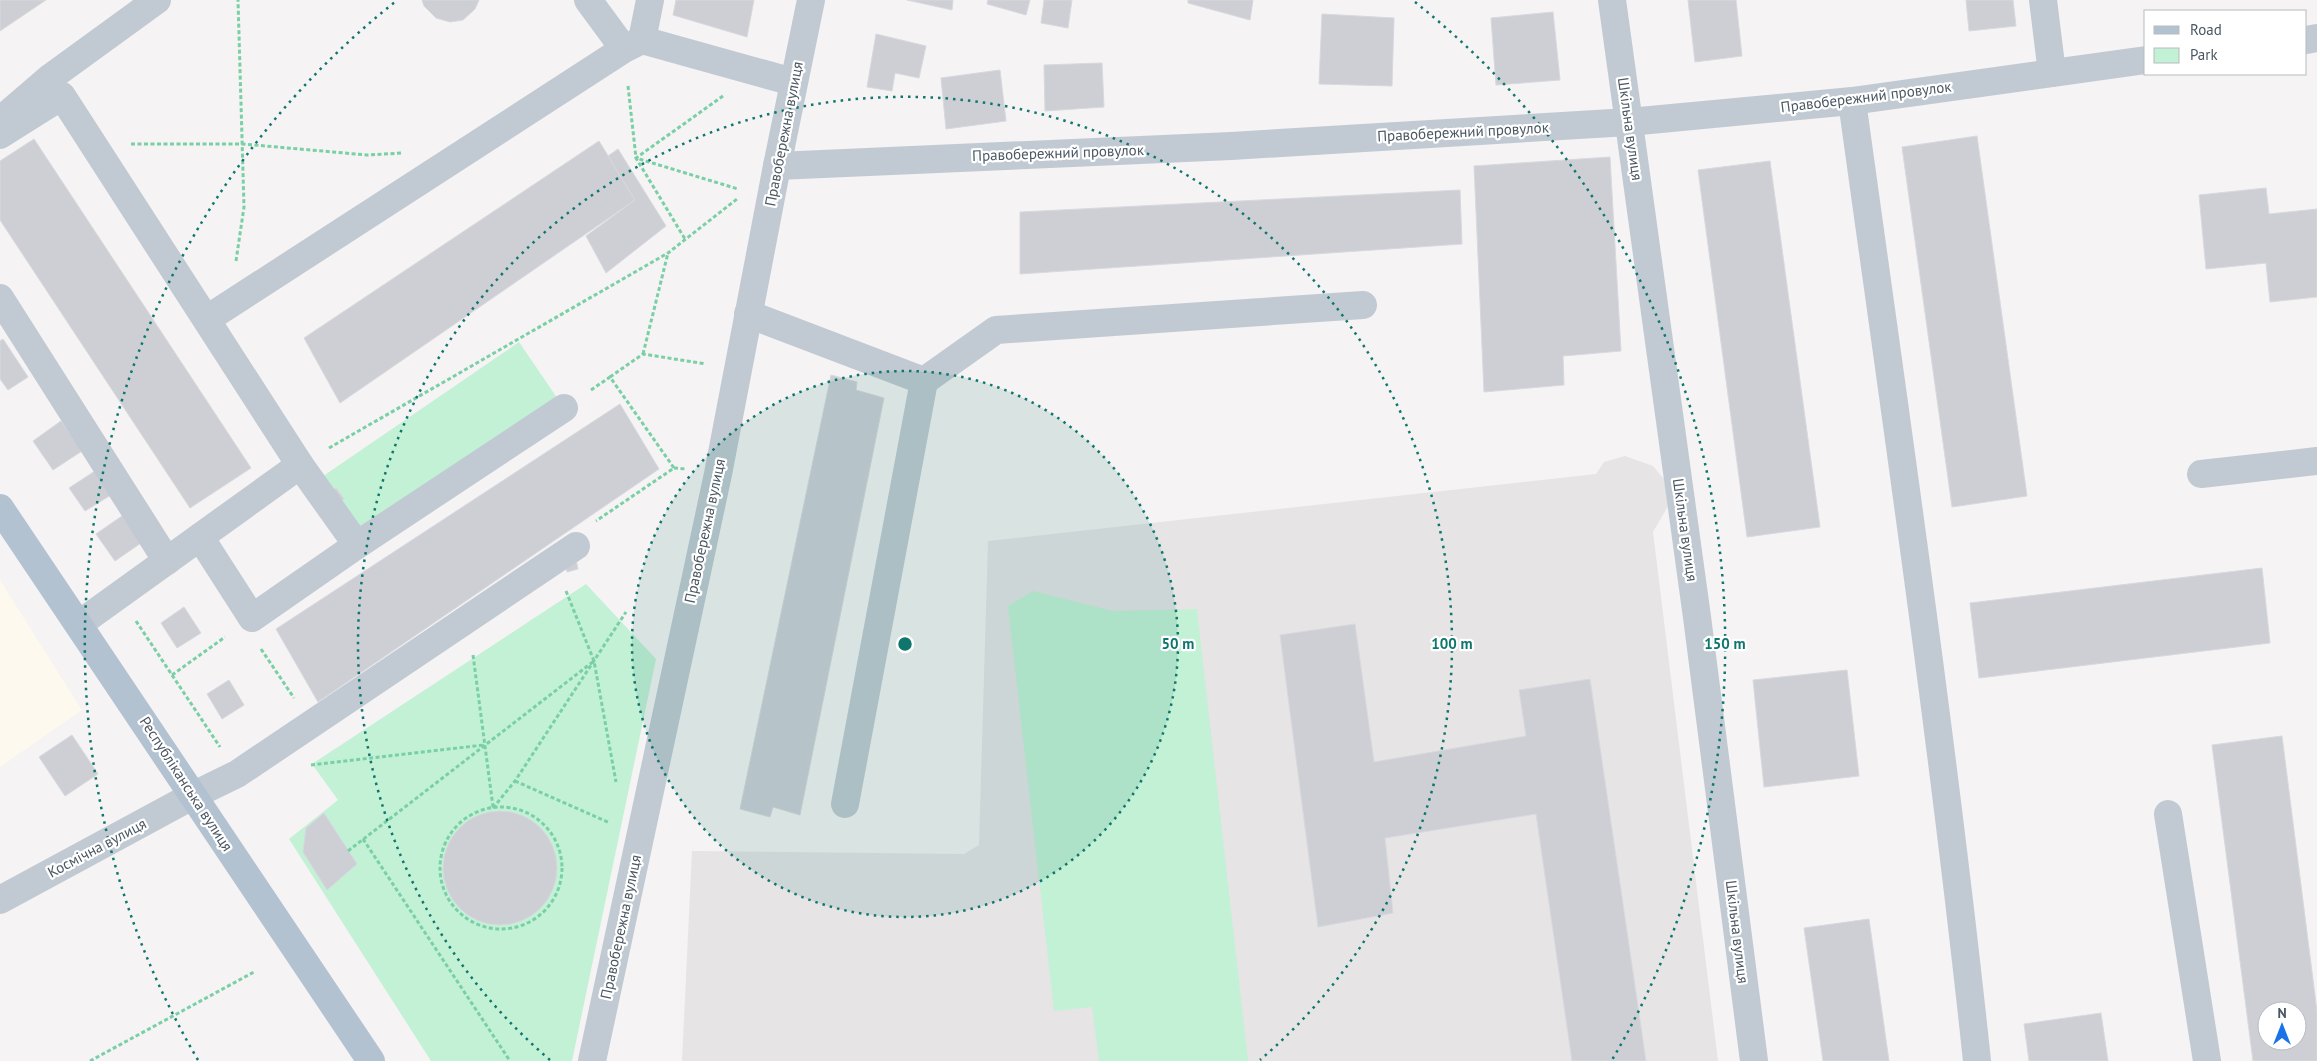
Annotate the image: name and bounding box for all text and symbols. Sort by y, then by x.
legend [2144,10,2307,75]
text: Road [2190,20,2222,39]
text: Park [2190,45,2218,64]
street label: Правобережна вулиця [760,60,807,208]
street label: Шкільна вулиця [1614,76,1647,182]
street label: Правобережний провулок [1779,77,1953,116]
street label: Правобережний провулок [1377,117,1550,145]
street label: Правобережний провулок [972,140,1145,165]
street label: Правобережна вулиця [680,457,729,605]
street label: Шкільна вулиця [1669,477,1702,583]
text: 50 m [1162,634,1194,653]
text: 100 m [1431,634,1473,653]
text: 150 m [1704,634,1746,653]
centre of rings [896,635,914,653]
street label: Республіканська вулиця [136,713,237,855]
street label: Космічна вулиця [44,814,149,882]
street label: Правобережна вулиця [596,853,645,1001]
street label: Шкільна вулиця [1722,879,1753,985]
north arrow [2257,1001,2307,1051]
text: N [2277,1004,2287,1022]

